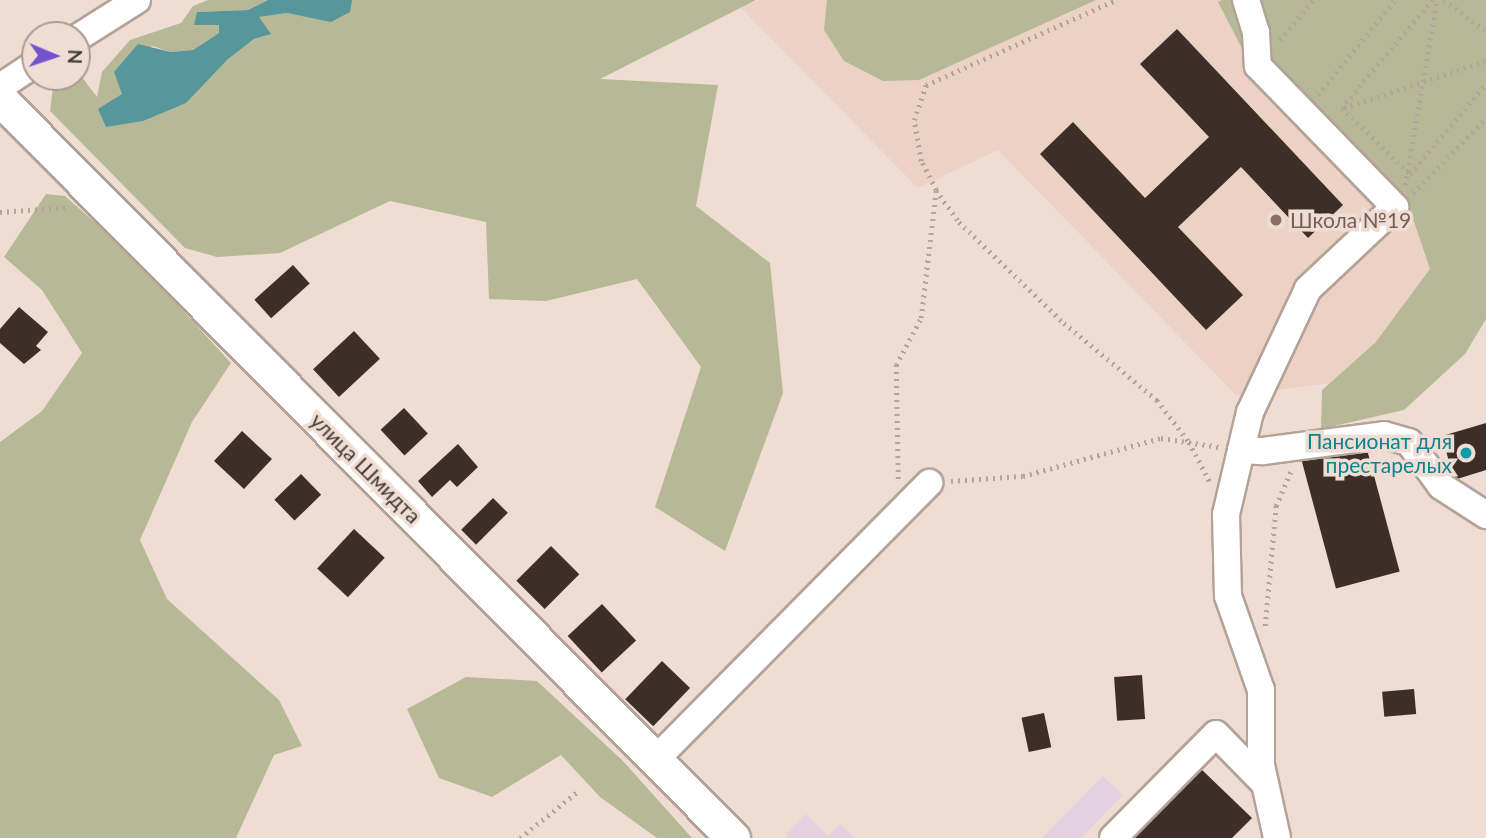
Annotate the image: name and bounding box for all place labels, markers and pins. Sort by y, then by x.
place label: Школа №19 [1290,207,1411,233]
marker: Школа №19 [1268,212,1284,228]
place label: Пансионат для престарелых [1307,428,1452,478]
marker: Пансионат для престарелых [1458,445,1474,461]

